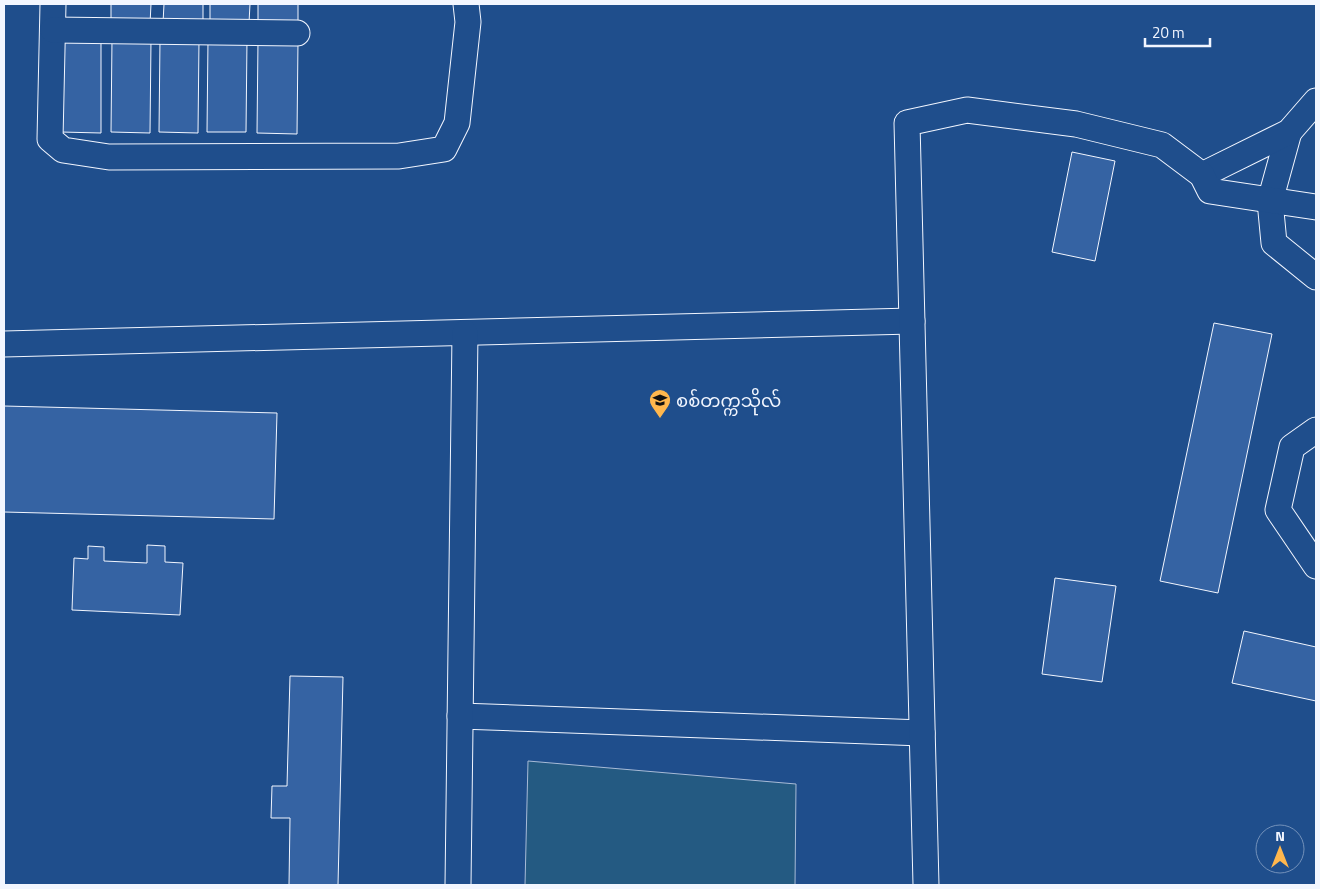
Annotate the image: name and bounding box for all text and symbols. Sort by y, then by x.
scale bar [1145,15,1210,47]
text: 20 m [1152,21,1185,44]
place label: စစ်‌တက္ကသိုလ် [676,387,781,416]
school or university icon: စစ်‌တက္ကသိုလ် [648,388,672,419]
north arrow [1255,824,1305,874]
text: N [1275,825,1285,846]

